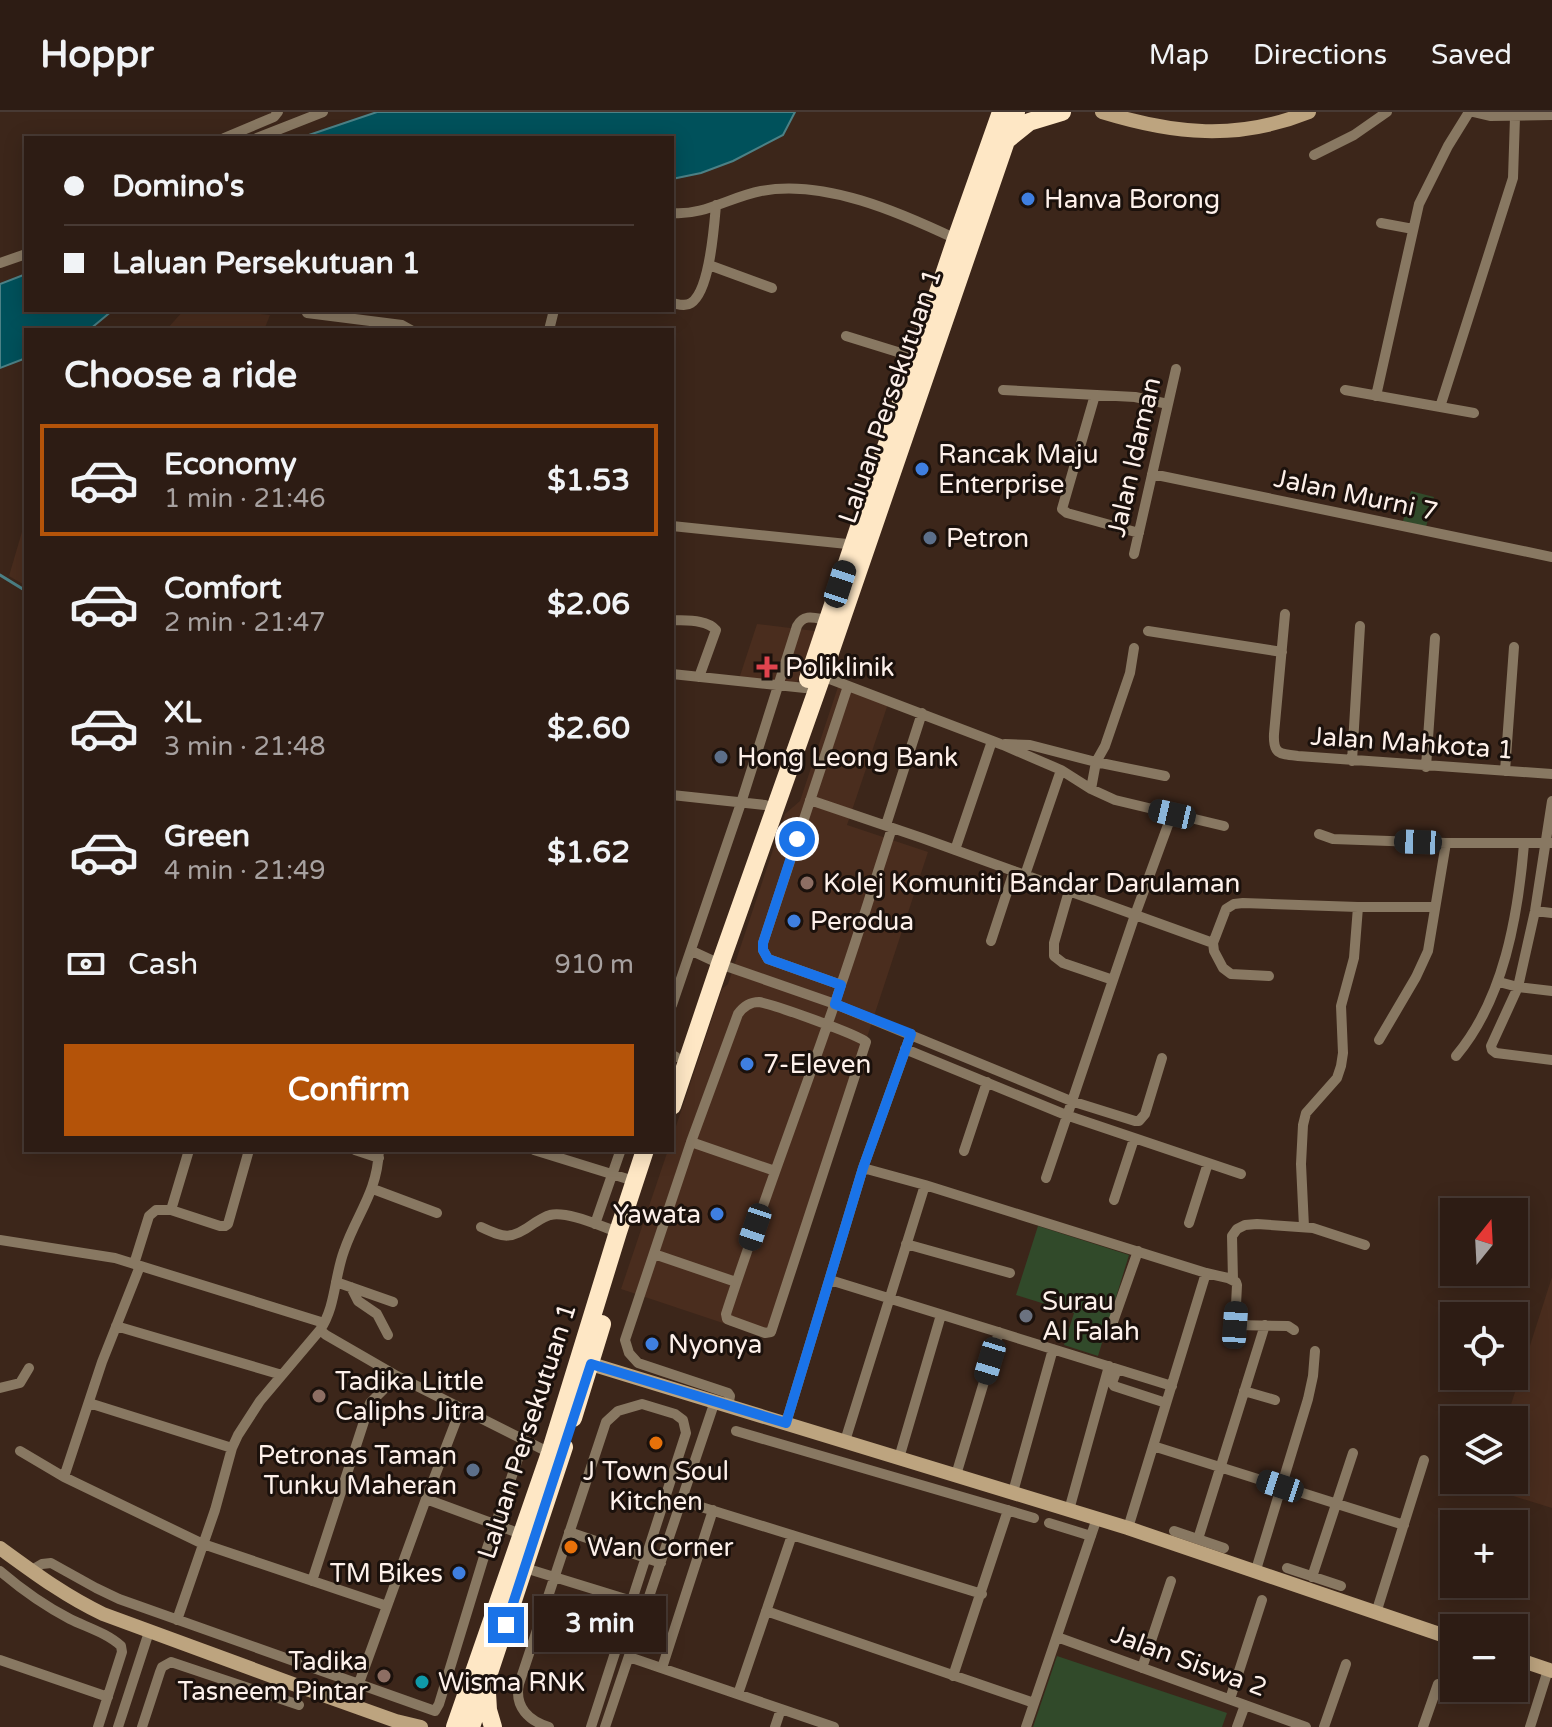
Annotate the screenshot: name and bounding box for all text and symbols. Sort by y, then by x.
text: Hoppr [40,32,154,78]
text: Map [1149,38,1209,72]
text: Directions [1253,38,1387,72]
text: Saved [1431,38,1512,72]
text: Domino's [112,168,244,205]
place label: Hanva Borong [1044,184,1220,215]
marker: Hanva Borong [1019,190,1037,208]
text: Laluan Persekutuan 1 [112,245,421,282]
street label: Laluan Persekutuan 1 [832,265,948,527]
text: Choose a ride [64,354,297,397]
street label: Jalan Idaman [1101,374,1167,540]
place label: Rancak Maju Enterprise [938,439,1099,500]
icon: car [68,444,140,516]
text: Economy [164,446,297,483]
marker: Rancak Maju Enterprise [913,460,931,478]
text: $1.53 [547,462,630,499]
street label: Jalan Murni 7 [1271,463,1441,527]
text: 1 min · 21:46 [164,483,326,514]
place label: Petron [946,523,1029,554]
marker: Petron [921,529,939,547]
car [821,557,859,611]
icon: car [68,568,140,640]
text: Comfort [164,570,282,607]
text: $2.06 [547,586,630,623]
text: 2 min · 21:47 [164,607,326,638]
place label: Poliklinik [785,652,894,683]
marker: Poliklinik [756,656,778,678]
icon: car [68,692,140,764]
text: XL [164,694,201,731]
text: $2.60 [547,710,630,747]
street label: Jalan Mahkota 1 [1310,720,1514,766]
text: 3 min · 21:48 [164,731,326,762]
place label: Hong Leong Bank [737,742,958,773]
marker: Hong Leong Bank [712,748,730,766]
car [1146,797,1198,831]
icon: car [68,816,140,888]
text: Green [164,818,250,855]
route start [779,821,815,857]
car [1394,829,1442,855]
text: $1.62 [547,834,630,871]
text: 4 min · 21:49 [164,855,326,886]
place label: Kolej Komuniti Bandar Darulaman [823,868,1240,899]
marker: Kolej Komuniti Bandar Darulaman [798,874,816,892]
place label: Perodua [810,906,914,937]
marker: Perodua [785,912,803,930]
icon: cash [64,942,108,986]
text: Cash [128,946,198,983]
text: 910 m [554,949,634,980]
button: Confirm [64,1044,634,1136]
place label: 7-Eleven [763,1049,871,1080]
marker: 7-Eleven [738,1055,756,1073]
north arrow [1440,1198,1528,1286]
map controls [1440,1198,1528,1702]
place label: Yawata [613,1199,701,1230]
car [736,1200,774,1254]
marker: Yawata [708,1205,726,1223]
place label: Surau Al Falah [1042,1286,1140,1347]
street label: Laluan Persekutuan 1 [471,1299,583,1563]
car [1221,1300,1249,1350]
button: locate [1440,1302,1528,1390]
marker: Surau Al Falah [1017,1307,1035,1325]
place label: Nyonya [668,1329,762,1360]
marker: Nyonya [643,1335,661,1353]
car [972,1335,1008,1387]
place label: Tadika Little Caliphs Jitra [335,1366,485,1427]
marker: Tadika Little Caliphs Jitra [310,1387,328,1405]
button: layers [1440,1406,1528,1494]
marker: J Town Soul Kitchen [647,1434,665,1452]
place label: Petronas Taman Tunku Maheran [258,1440,457,1501]
place label: J Town Soul Kitchen [583,1456,729,1517]
marker: Petronas Taman Tunku Maheran [464,1461,482,1479]
car [1253,1467,1307,1505]
button: + [1440,1510,1528,1598]
place label: Wan Corner [587,1532,733,1563]
marker: Wan Corner [562,1538,580,1556]
place label: TM Bikes [330,1558,443,1589]
marker: TM Bikes [450,1564,468,1582]
callout: 3 min [534,1597,666,1653]
route end [488,1607,524,1643]
text: 3 min [565,1608,635,1639]
button: − [1440,1614,1528,1702]
street label: Jalan Siswa 2 [1107,1619,1271,1703]
place label: Tadika Tasneem Pintar [177,1646,368,1707]
marker: Tadika Tasneem Pintar [375,1667,393,1685]
place label: Wisma RNK [438,1667,585,1698]
marker: Wisma RNK [413,1673,431,1691]

